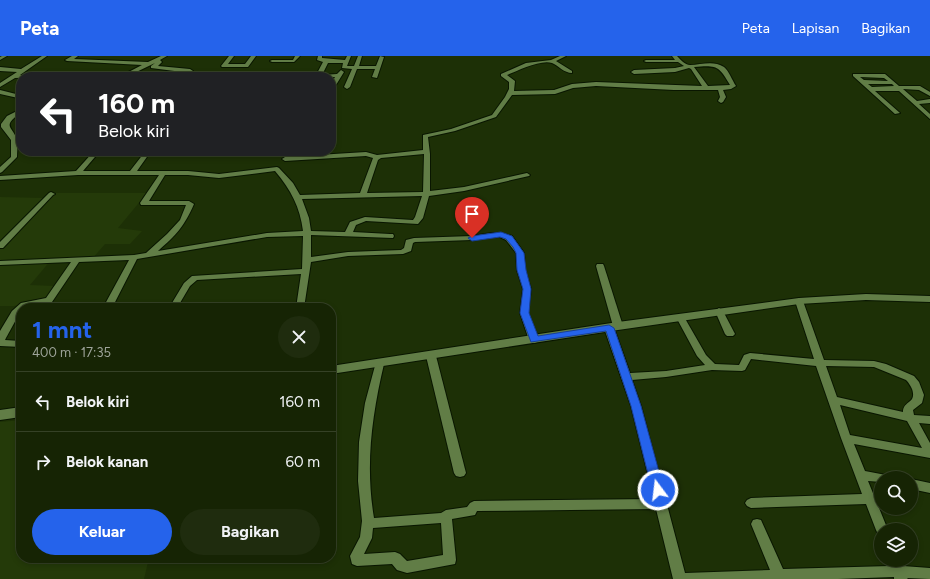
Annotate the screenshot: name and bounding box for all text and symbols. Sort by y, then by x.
text: Peta [20,17,59,40]
text: Peta [742,20,770,37]
text: Lapisan [792,20,839,37]
text: Bagikan [861,20,910,37]
text: 160 m [98,86,175,120]
icon: left [32,88,84,140]
text: Belok kiri [98,120,170,142]
pin [455,197,489,238]
icon: arrive [461,203,483,225]
text: 1 mnt [32,315,92,344]
button: close [278,316,320,358]
text: 400 m · 17:35 [32,345,111,360]
icon: left [32,391,54,413]
text: Belok kiri [66,393,129,411]
text: 160 m [279,393,320,411]
icon: right [32,451,54,473]
text: Belok kanan [66,453,148,471]
text: 60 m [285,453,320,471]
position arrow [637,469,679,511]
map controls [874,471,918,567]
button: search [874,471,918,515]
button: Keluar [32,509,172,555]
button: Bagikan [180,509,320,555]
button: layers [874,523,918,567]

